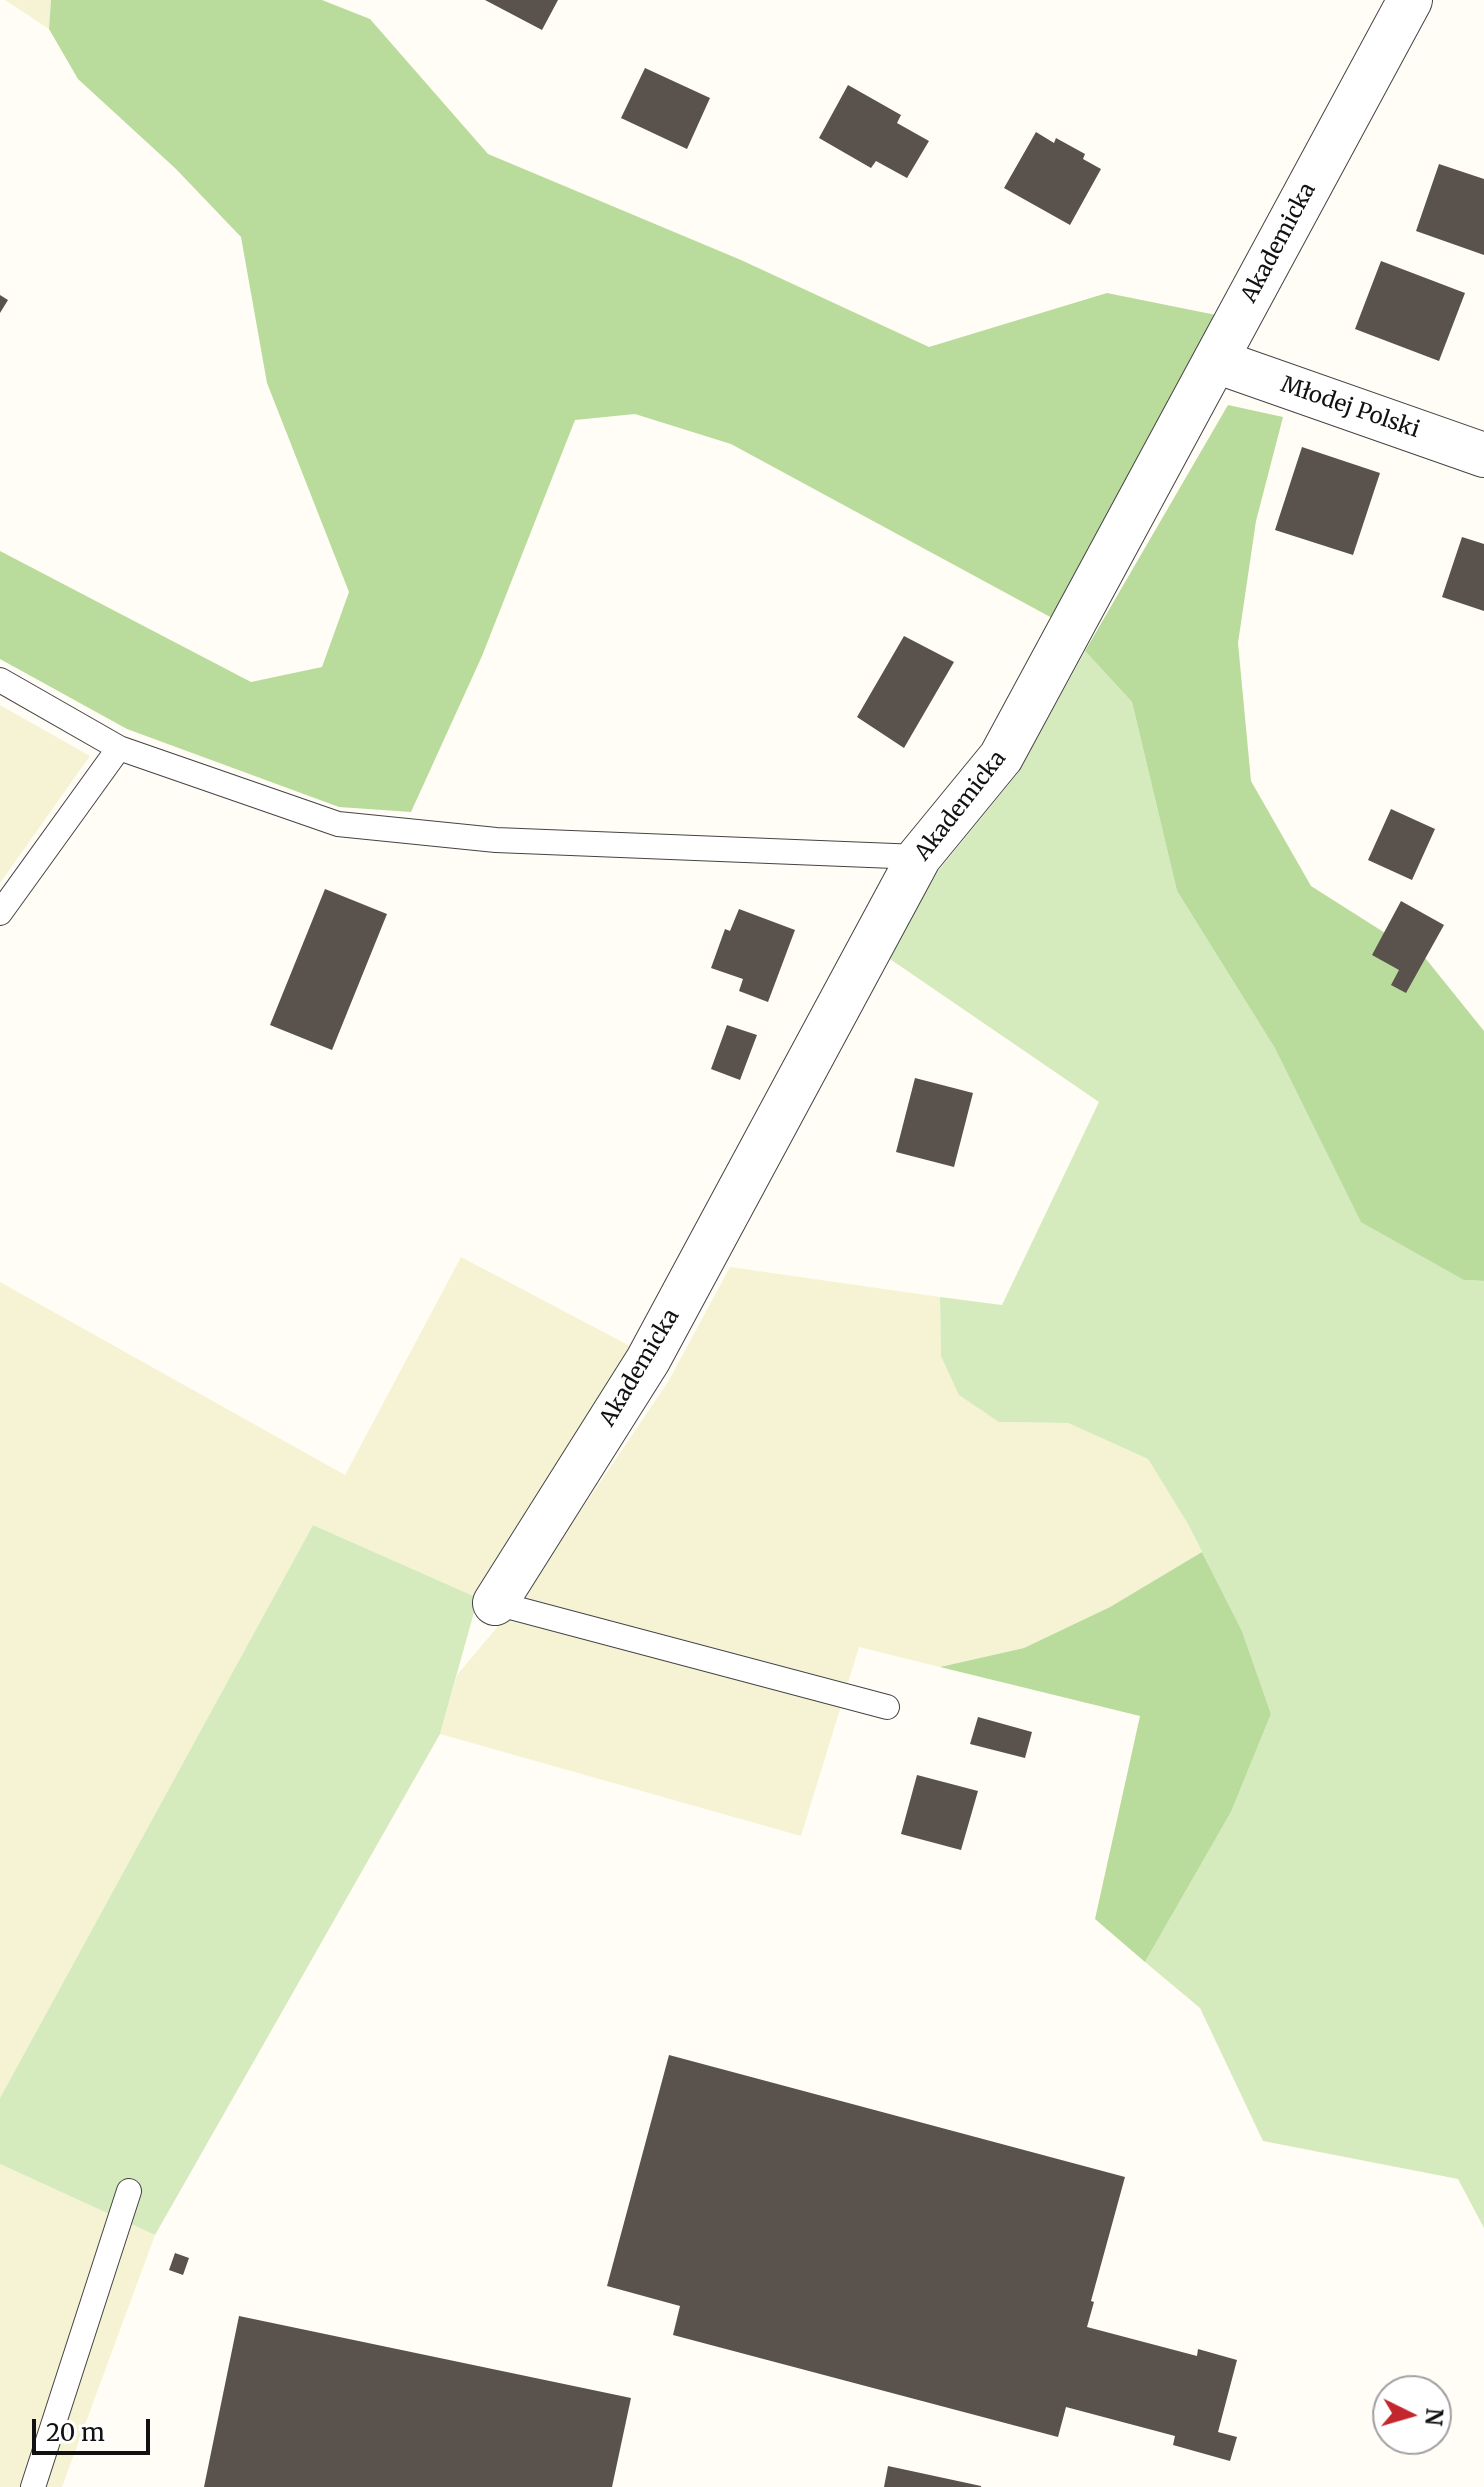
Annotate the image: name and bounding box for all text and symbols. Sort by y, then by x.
street label: Akademicka [1236,179,1322,307]
street label: Młodej Polski [1277,372,1423,444]
street label: Akademicka [910,746,1012,866]
street label: Akademicka [595,1305,685,1431]
north arrow [1372,2375,1452,2455]
scale bar [36,2403,154,2453]
text: N [1419,2407,1449,2427]
text: 20 m [46,2417,105,2448]

